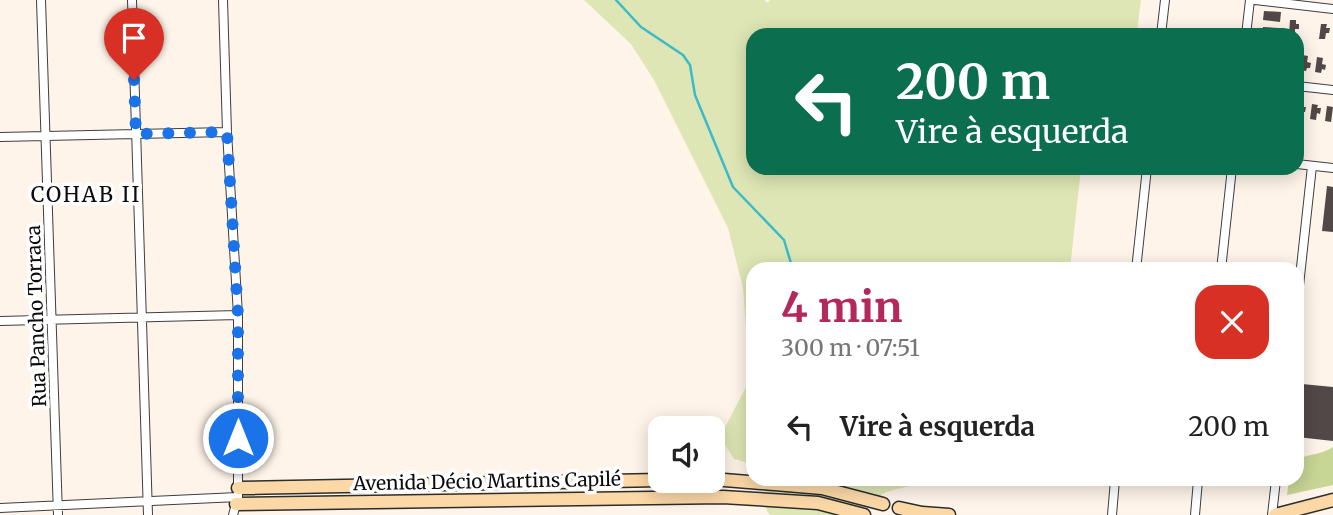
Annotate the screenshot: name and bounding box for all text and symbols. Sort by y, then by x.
pin [104,8,164,80]
icon: arrive [115,19,153,57]
text: 200 m [896,51,1050,112]
icon: left [781,56,872,147]
text: Vire à esquerda [896,112,1128,152]
district label: COHAB II [31,181,141,208]
street label: Rua Pancho Torraca [21,225,51,407]
text: 4 min [781,281,903,333]
button: close [1195,285,1269,359]
text: 300 m · 07:51 [781,333,920,362]
position arrow [201,401,275,475]
icon: left [781,408,819,446]
text: Vire à esquerda [840,410,1035,443]
text: 200 m [1188,410,1269,443]
map controls [648,416,725,493]
button: sound [648,416,725,493]
street label: Avenida Décio Martins Capilé [352,467,621,495]

